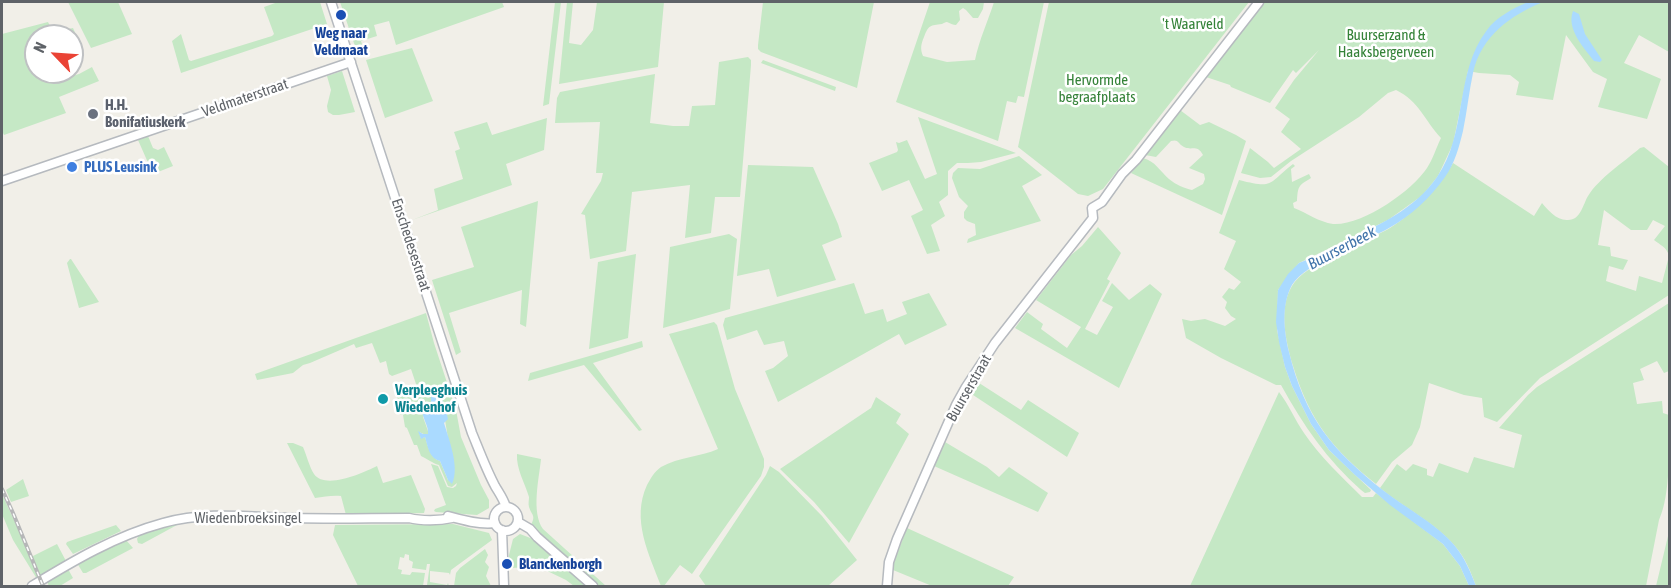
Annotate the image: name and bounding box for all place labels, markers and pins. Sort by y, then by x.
marker: Weg naar Veldmaat [334,8,348,22]
place label: Weg naar Veldmaat [314,24,368,59]
place label: H.H. Bonifatiuskerk [105,96,185,131]
marker: H.H. Bonifatiuskerk [86,107,100,121]
place label: PLUS Leusink [84,158,157,176]
marker: PLUS Leusink [65,160,79,174]
place label: Verpleeghuis Wiedenhof [395,381,467,416]
marker: Verpleeghuis Wiedenhof [376,392,390,406]
place label: Blanckenborgh [519,555,602,573]
marker: Blanckenborgh [500,557,514,571]

